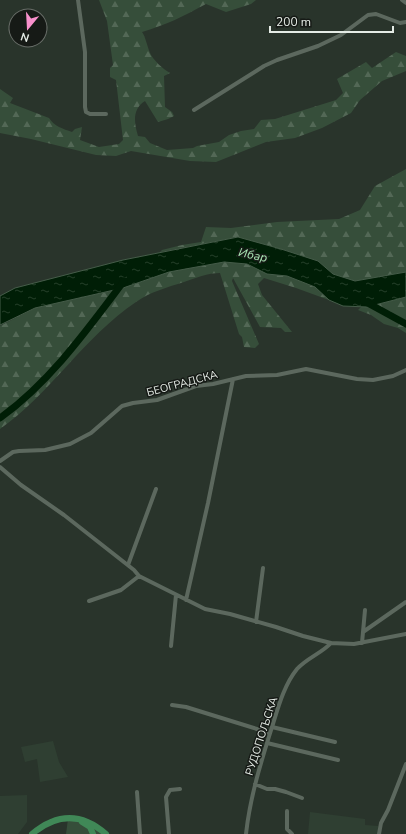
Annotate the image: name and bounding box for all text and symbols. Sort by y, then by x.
north arrow [8,8,48,48]
scale bar [270,8,393,34]
text: 200 m [276,14,311,30]
text: N [19,29,31,45]
water label: Ибар [237,244,269,266]
street label: БЕОГРАДСКА [145,367,219,400]
street label: РУДОПОЉСКА [242,695,281,777]

